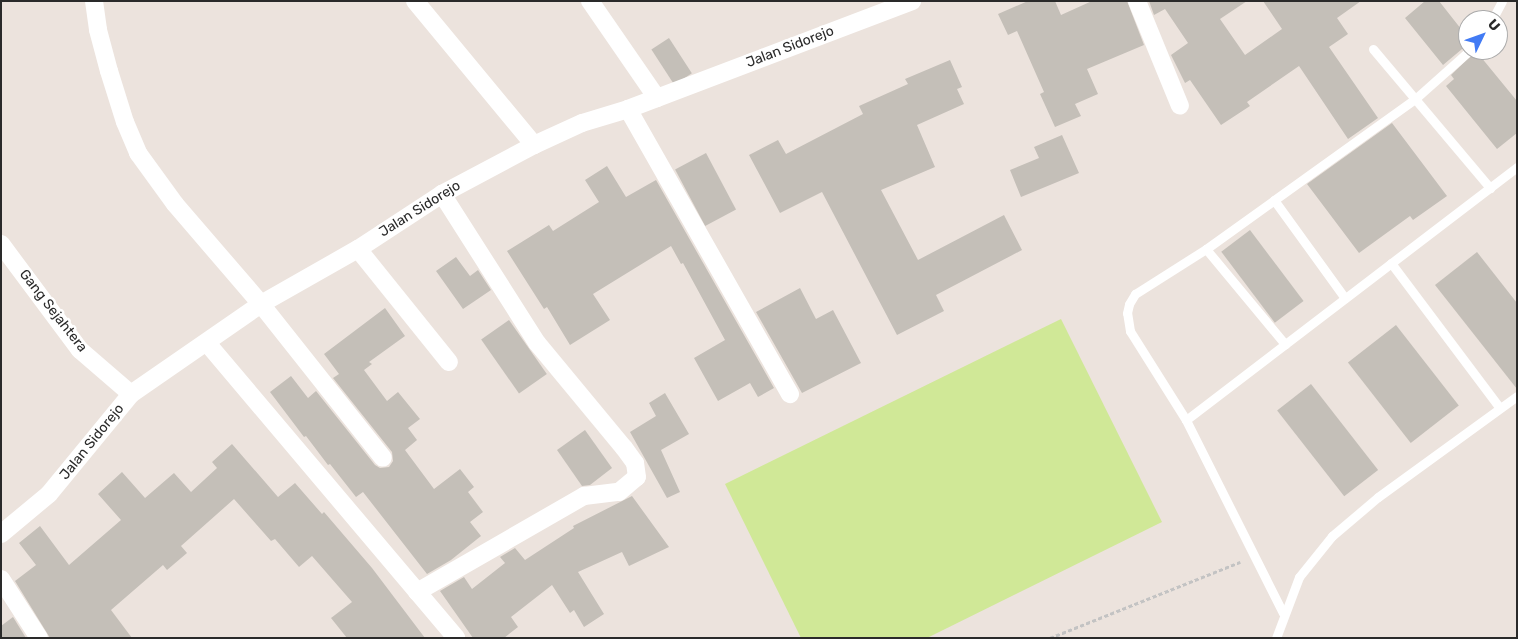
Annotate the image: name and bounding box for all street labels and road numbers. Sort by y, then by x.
street label: Jalan Sidorejo [744,23,836,71]
street label: Jalan Sidorejo [376,177,464,241]
street label: Gang Sejahtera [16,266,90,356]
street label: Jalan Sidorejo [56,401,128,483]

